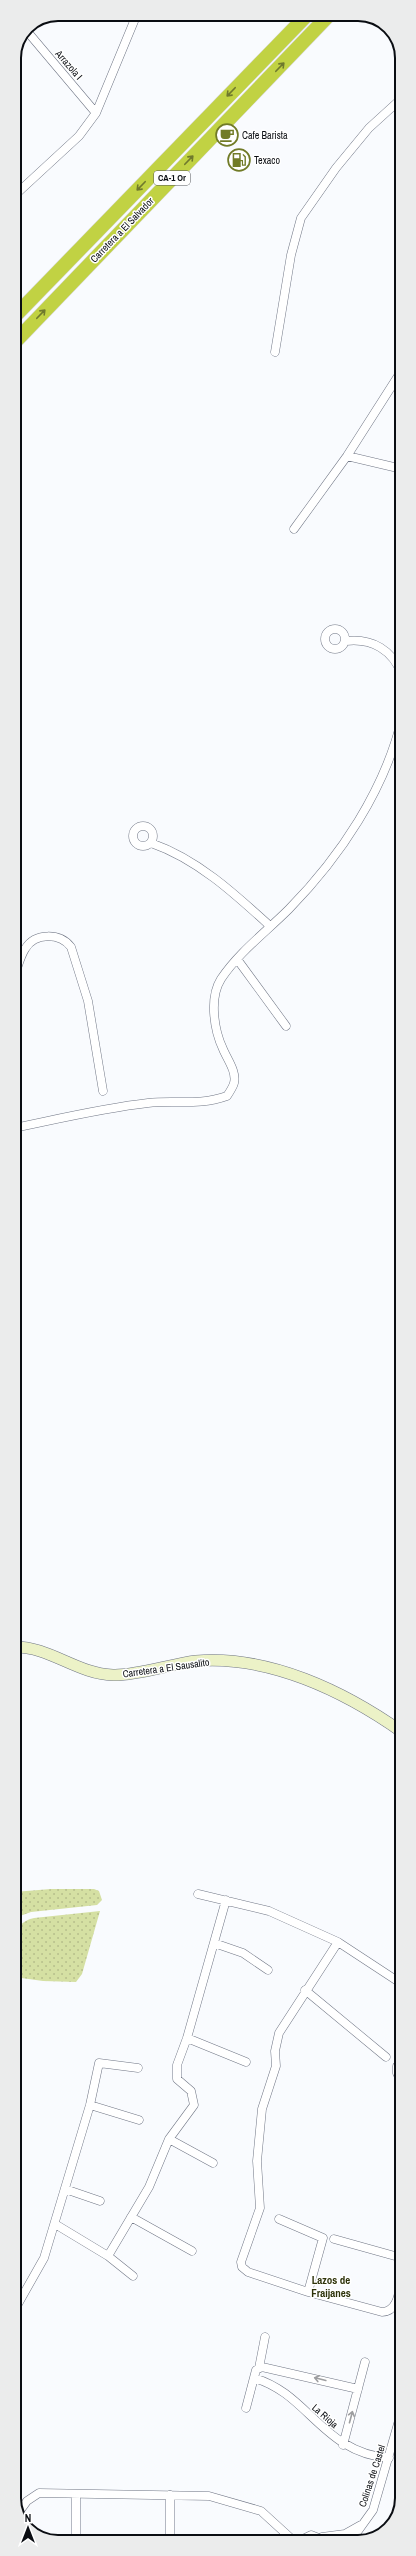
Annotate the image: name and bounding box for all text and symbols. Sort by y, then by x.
street label: Arrazola I [52,47,85,83]
one-way arrow [275,61,284,72]
one-way arrow [227,87,236,97]
cafe icon: Cafe Barista [214,122,240,148]
place label: Cafe Barista [242,129,288,142]
fuel station icon: Texaco [226,147,252,173]
place label: Texaco [254,154,280,167]
one-way arrow [184,155,194,165]
road number: CA-1 Or [154,171,190,185]
one-way arrow [136,181,146,191]
street label: Carretera a El Salvador [88,194,157,265]
one-way arrow [36,309,46,319]
street label: Carretera a El Sausalito [122,1655,211,1681]
district label: Lazos de Fraijanes [311,2273,351,2300]
one-way arrow [314,2375,327,2383]
street label: La Rioja [309,2401,341,2431]
one-way arrow [348,2410,355,2423]
street label: Colinas de Castel [356,2443,388,2509]
north arrow [8,2508,48,2548]
text: N [25,2511,31,2525]

